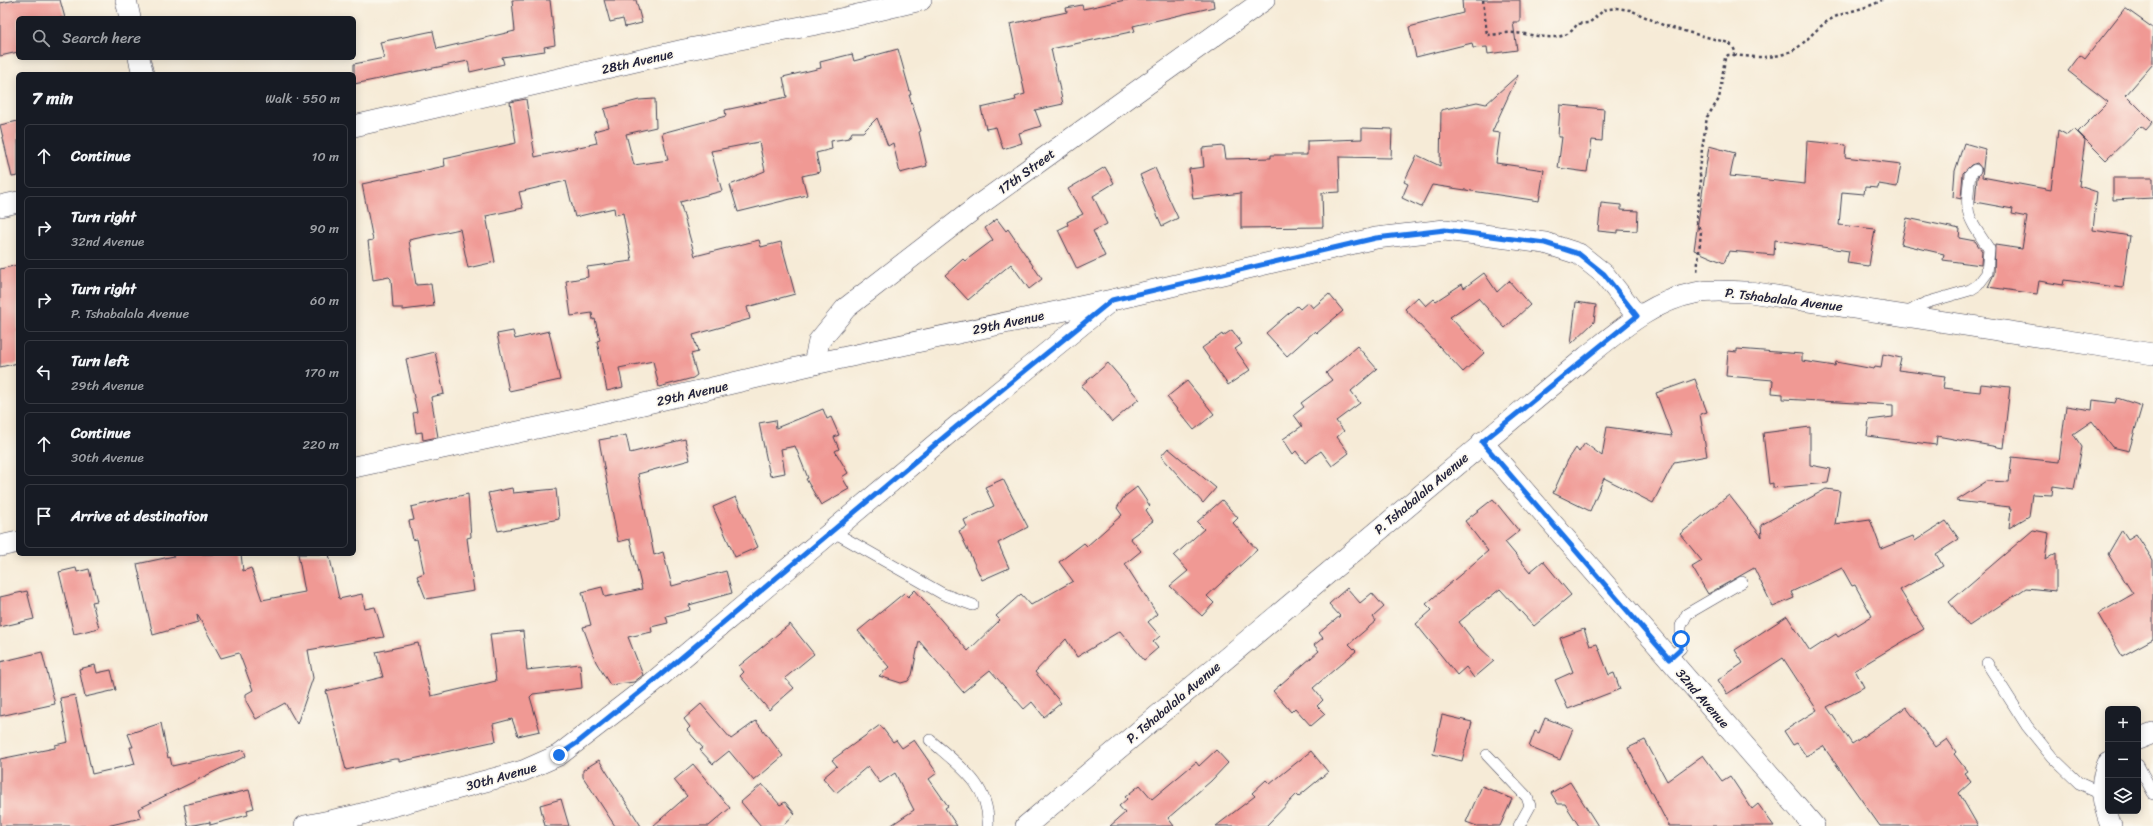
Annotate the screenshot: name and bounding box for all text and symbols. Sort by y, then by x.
search box [16,16,356,60]
text: Search here [62,25,141,51]
icon: search [30,27,52,49]
street label: 28th Avenue [599,42,675,81]
text: 7 min [32,83,73,113]
text: Walk · 550 m [265,87,340,110]
street label: 17th Street [993,142,1060,200]
text: Continue [71,143,131,169]
icon: ahead [33,145,55,167]
text: 10 m [312,145,339,168]
text: Turn right [71,204,136,230]
icon: right [33,217,55,239]
text: 90 m [309,217,339,240]
text: 32nd Avenue [71,230,144,253]
text: Turn right [71,276,136,302]
street label: P. Tshabalala Avenue [1724,281,1844,318]
icon: right [33,289,55,311]
text: 60 m [310,289,339,312]
text: P. Tshabalala Avenue [71,302,189,325]
street label: 29th Avenue [970,304,1046,341]
text: Turn left [71,348,129,374]
icon: left [33,361,55,383]
text: 170 m [304,361,339,384]
text: 29th Avenue [71,374,144,397]
street label: 29th Avenue [654,374,730,413]
text: Continue [71,420,131,446]
icon: ahead [33,433,55,455]
text: 220 m [302,433,339,456]
text: 30th Avenue [71,446,144,469]
street label: P. Tshabalala Avenue [1369,446,1474,540]
text: Arrive at destination [71,503,208,529]
icon: arrive [33,505,55,527]
route start [1672,630,1690,648]
street label: P. Tshabalala Avenue [1121,655,1226,749]
street label: 32nd Avenue [1670,663,1735,734]
map controls [2105,706,2141,814]
button: + [2105,706,2141,742]
button: − [2105,742,2141,778]
route end [550,746,568,764]
street label: 30th Avenue [463,755,539,798]
button: layers [2105,778,2141,814]

